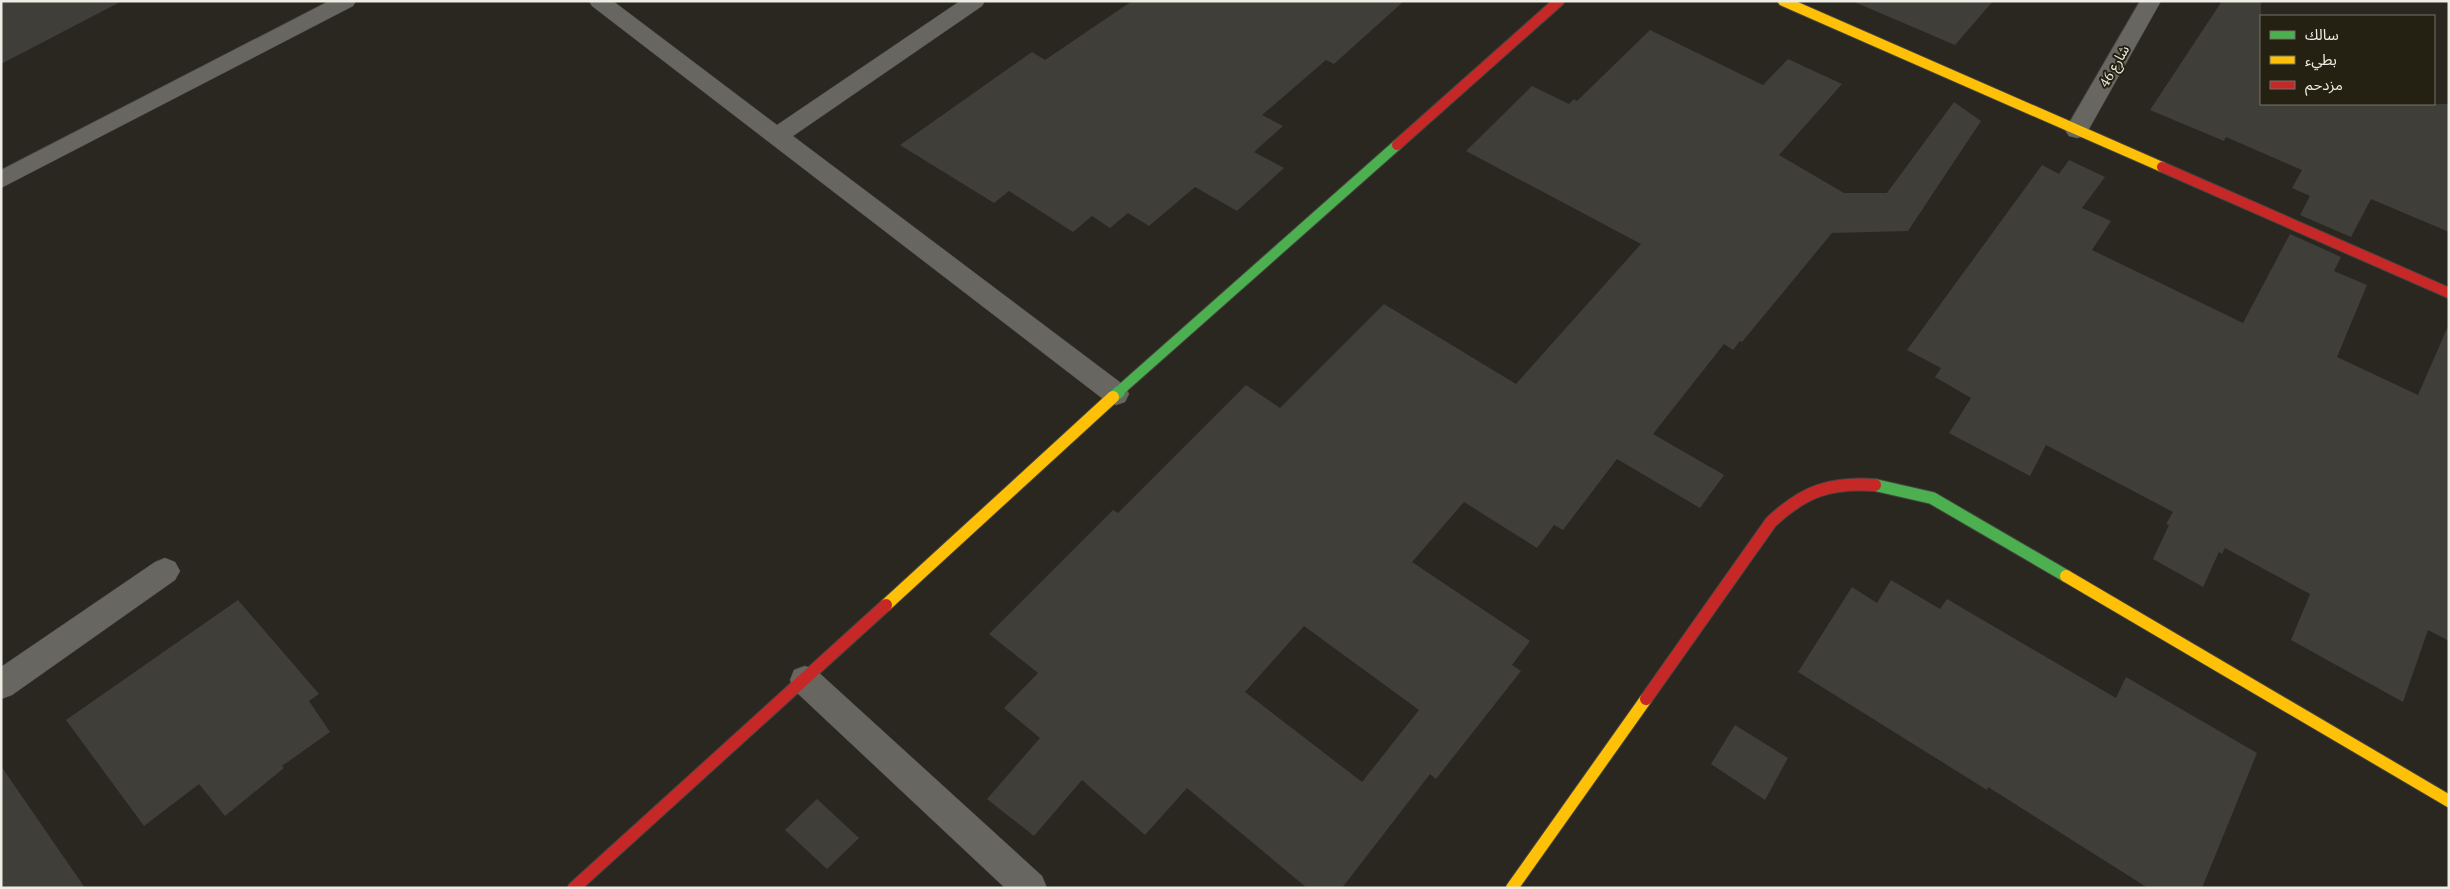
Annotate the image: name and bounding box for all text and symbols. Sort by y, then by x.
legend [2260,15,2435,105]
text: سالك [2305,24,2339,44]
street label: شارع 46 [2094,41,2135,91]
text: بطيء [2305,49,2337,71]
text: مزدحم [2305,74,2343,96]

